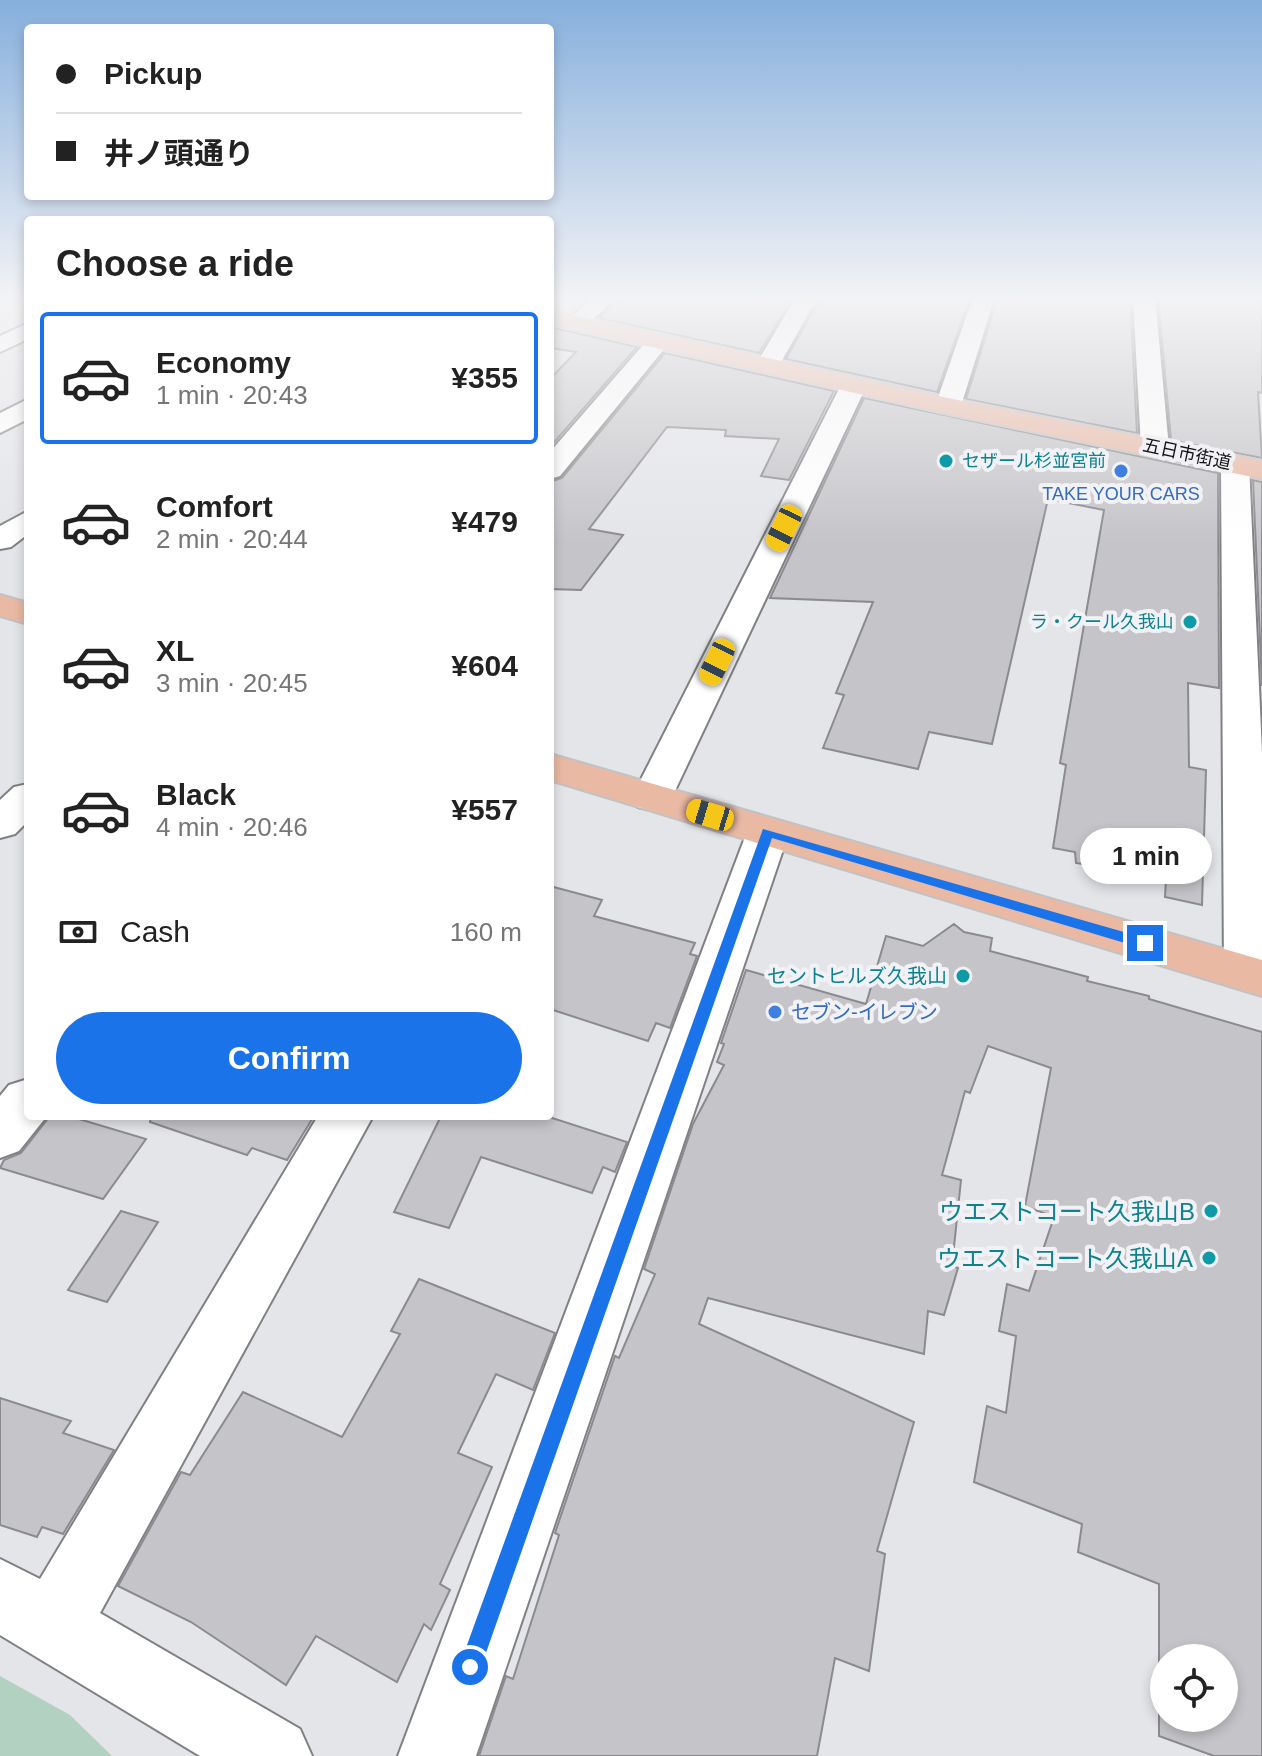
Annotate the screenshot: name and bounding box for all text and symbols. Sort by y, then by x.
text: Pickup [104,57,202,90]
text: 井ノ頭通り [104,137,254,170]
text: Choose a ride [56,243,294,284]
icon: car [60,342,132,414]
text: Economy [156,346,291,379]
text: ¥355 [451,361,518,394]
text: 1 min · 20:43 [156,380,308,410]
street label: 五日市街道 [1141,435,1233,473]
place label: セザール杉並宮前 [962,451,1106,471]
marker: セザール杉並宮前 [937,452,955,470]
marker: TAKE YOUR CARS [1112,462,1130,480]
place label: TAKE YOUR CARS [1042,484,1200,504]
icon: car [60,486,132,558]
text: Comfort [156,490,273,523]
car [763,501,805,555]
text: ¥479 [451,505,518,538]
text: 2 min · 20:44 [156,524,308,554]
place label: ラ・クール久我山 [1030,612,1174,632]
marker: ラ・クール久我山 [1181,613,1199,631]
icon: car [60,630,132,702]
text: XL [156,634,194,667]
car [696,635,738,689]
text: ¥604 [451,649,518,682]
text: 3 min · 20:45 [156,668,308,698]
icon: car [60,774,132,846]
text: Black [156,778,236,811]
text: ¥557 [451,793,518,826]
car [684,797,736,833]
text: 4 min · 20:46 [156,812,308,842]
callout: 1 min [1079,827,1211,883]
text: 1 min [1112,841,1180,871]
icon: cash [56,910,100,954]
text: Cash [120,915,190,948]
text: 160 m [450,917,522,947]
route end [1127,925,1163,961]
place label: セントヒルズ久我山 [767,965,947,987]
marker: セントヒルズ久我山 [954,967,972,985]
place label: セブン-イレブン [791,1001,938,1023]
marker: セブン-イレブン [766,1003,784,1021]
button: Confirm [56,1012,522,1104]
place label: ウエストコート久我山B [939,1198,1195,1225]
marker: ウエストコート久我山B [1202,1202,1220,1220]
place label: ウエストコート久我山A [937,1245,1193,1272]
marker: ウエストコート久我山A [1200,1249,1218,1267]
map controls [1150,1644,1238,1732]
button: locate [1150,1644,1238,1732]
route start [452,1649,488,1685]

